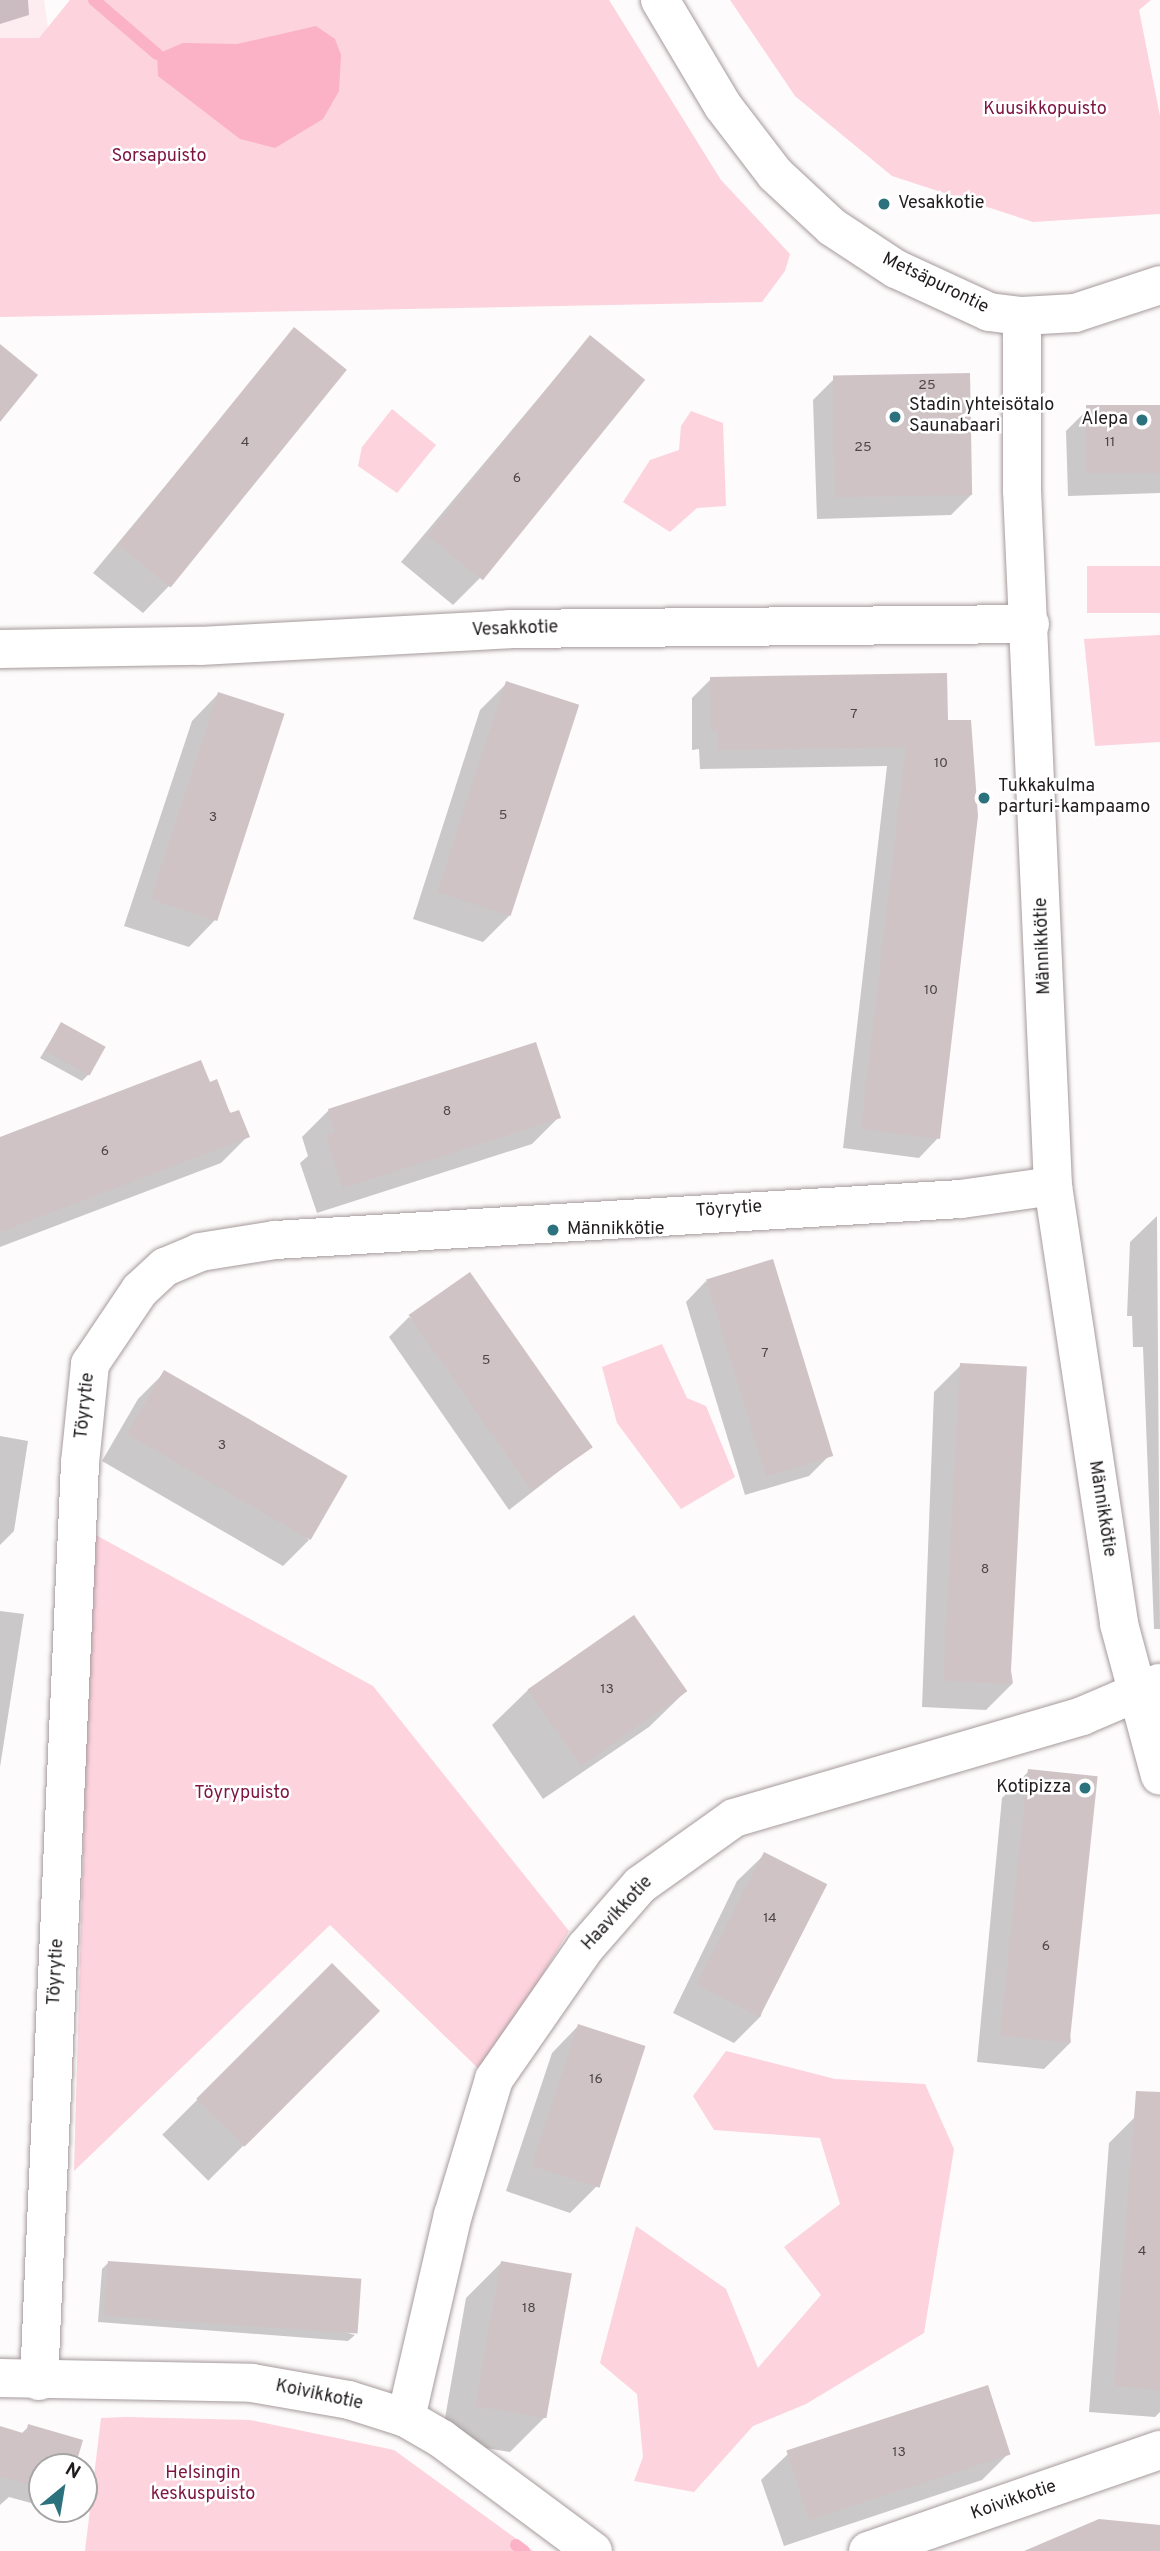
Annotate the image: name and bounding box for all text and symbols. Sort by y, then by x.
park label: Kuusikkopuisto [983,99,1107,121]
park label: Sorsapuisto [111,146,207,168]
place label: Vesakkotie [898,193,984,215]
marker: Vesakkotie [876,196,892,212]
street label: Metsäpurontie [878,249,992,319]
house number: 25 [918,378,936,394]
place label: Stadin yhteisötalo Saunabaari [909,396,1054,438]
marker: Stadin yhteisötalo Saunabaari [887,409,903,425]
place label: Alepa [1081,409,1128,431]
marker: Alepa [1134,412,1150,428]
house number: 4 [241,435,249,451]
house number: 11 [1105,435,1115,451]
house number: 25 [854,440,872,456]
house number: 6 [513,471,521,487]
street label: Vesakkotie [471,618,559,642]
house number: 7 [850,707,858,723]
house number: 10 [934,756,948,772]
place label: Tukkakulma parturi-kampaamo [998,777,1150,820]
marker: Tukkakulma parturi-kampaamo [976,790,992,806]
house number: 5 [499,808,507,824]
house number: 3 [209,810,217,826]
street label: Männikkötie [1032,897,1056,995]
house number: 10 [924,983,938,999]
house number: 8 [443,1104,451,1120]
house number: 6 [101,1144,109,1160]
street label: Töyrytie [695,1197,763,1223]
place label: Männikkötie [567,1219,665,1241]
marker: Männikkötie [545,1222,561,1238]
house number: 7 [761,1346,769,1362]
house number: 5 [482,1353,490,1369]
street label: Töyrytie [72,1372,100,1440]
house number: 3 [218,1438,226,1454]
street label: Männikkötie [1083,1459,1119,1559]
house number: 8 [981,1562,989,1578]
house number: 13 [600,1682,614,1698]
place label: Kotipizza [996,1777,1071,1799]
marker: Kotipizza [1077,1780,1093,1796]
park label: Töyrypuisto [194,1783,290,1805]
street label: Haavikkotie [578,1872,658,1956]
house number: 14 [763,1911,777,1927]
street label: Töyrytie [44,1938,70,2006]
house number: 6 [1042,1939,1050,1955]
house number: 16 [589,2072,603,2088]
house number: 4 [1138,2244,1146,2260]
house number: 18 [522,2301,536,2317]
street label: Koivikkotie [273,2376,365,2416]
house number: 13 [892,2445,906,2461]
north arrow [28,2453,98,2523]
text: N [61,2458,84,2485]
park label: Helsingin keskuspuisto [151,2464,255,2506]
street label: Koivikkotie [968,2476,1060,2526]

